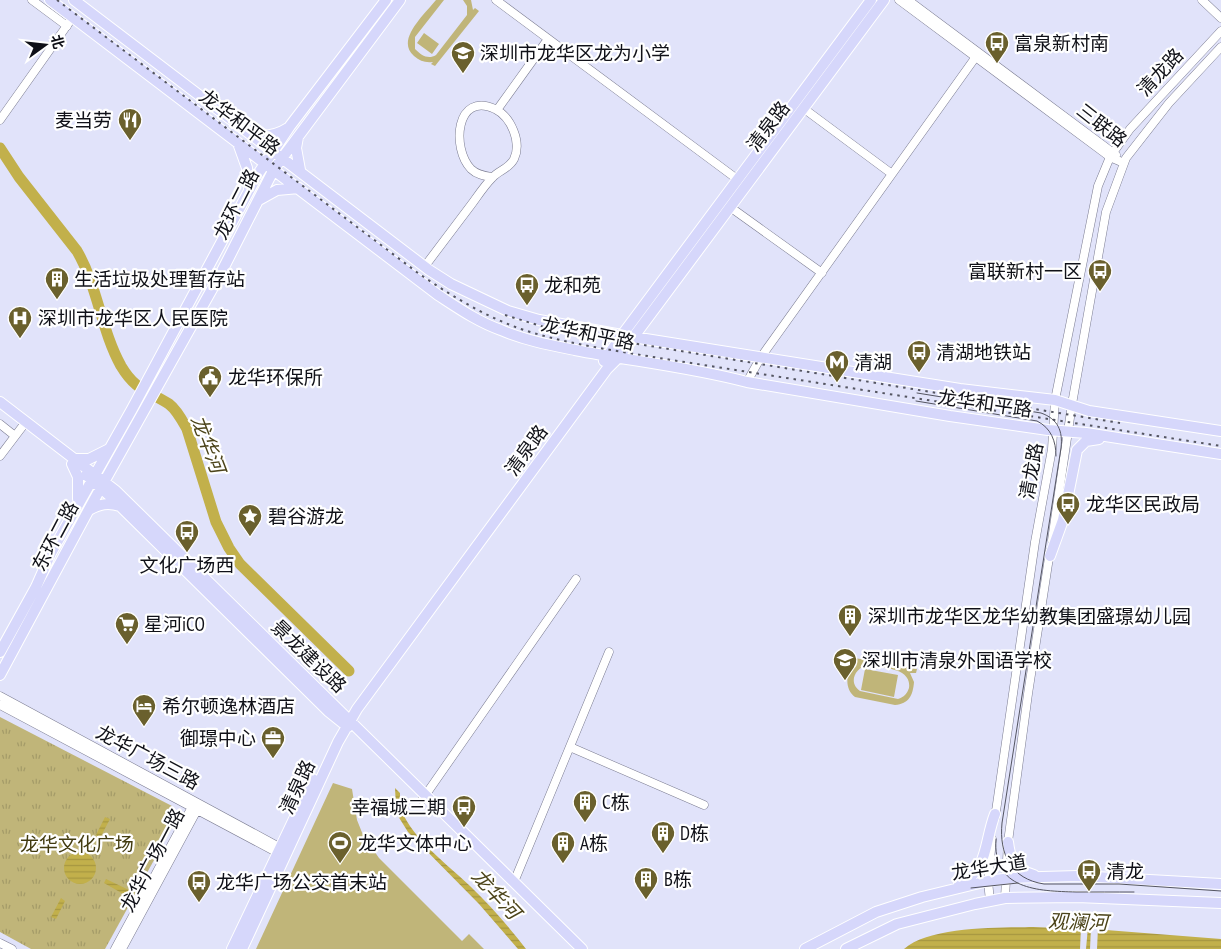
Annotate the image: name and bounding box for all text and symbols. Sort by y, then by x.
north arrow [20,20,70,70]
bus stop icon: 富泉新村南 [984,30,1010,64]
place label: 富泉新村南 [1014,31,1109,55]
text: 北 [47,33,68,51]
school or university icon: 深圳市龙华区龙为小学 [450,40,476,74]
place label: 深圳市龙华区龙为小学 [480,41,670,65]
street label: 清龙路 [1132,43,1188,101]
street label: 龙华和平路 [195,84,285,160]
street label: 清泉路 [741,96,795,156]
street label: 三联路 [1072,98,1132,152]
restaurant icon: 麦当劳 [117,107,143,141]
place label: 麦当劳 [55,108,112,132]
street label: 龙环二路 [208,165,264,243]
bus stop icon: 富联新村一区 [1087,258,1113,292]
place label: 富联新村一区 [968,259,1082,283]
building icon: 生活垃圾处理暂存站 [44,266,70,300]
place label: 生活垃圾处理暂存站 [74,267,245,291]
bus stop icon: 龙和苑 [514,272,540,306]
place label: 龙和苑 [544,273,601,297]
hospital icon: 深圳市龙华区人民医院 [7,305,33,339]
place label: 深圳市龙华区人民医院 [38,306,228,330]
street label: 龙华和平路 [539,311,637,355]
bus stop icon: 清湖地铁站 [906,339,932,373]
place label: 清湖地铁站 [936,340,1031,364]
metro station icon: 清湖 [824,349,850,383]
place label: 清湖 [854,350,892,374]
public building icon: 龙华环保所 [197,364,223,398]
place label: 龙华环保所 [228,365,323,389]
street label: 龙华和平路 [936,385,1034,421]
water label: 龙华河 [185,411,232,480]
street label: 清泉路 [500,420,552,480]
street label: 清龙路 [1014,441,1048,501]
bus stop icon: 龙华区民政局 [1055,491,1081,525]
place label: 龙华区民政局 [1086,492,1200,516]
street label: 东环二路 [27,497,83,575]
place icon: 碧谷游龙 [237,503,263,537]
place label: 碧谷游龙 [268,504,344,528]
bus stop icon: 文化广场西 [174,519,200,553]
place label: 文化广场西 [139,553,235,577]
building icon: 深圳市龙华区龙华幼教集团盛璟幼儿园 [837,603,863,637]
place label: 深圳市龙华区龙华幼教集团盛璟幼儿园 [868,604,1191,628]
supermarket icon: 星河iCO [114,611,140,645]
place label: 星河iCO [144,612,205,636]
street label: 景龙建设路 [266,614,352,698]
school or university icon: 深圳市清泉外国语学校 [832,647,858,681]
place label: 深圳市清泉外国语学校 [862,648,1052,672]
hotel icon: 希尔顿逸林酒店 [131,693,157,727]
place label: 希尔顿逸林酒店 [162,694,295,718]
street label: 龙华广场三路 [92,720,204,794]
office icon: 御璟中心 [260,725,286,759]
place label: 御璟中心 [180,726,256,750]
street label: 清泉路 [274,756,320,818]
building icon: C栋 [572,789,598,823]
place label: C栋 [602,790,630,814]
bus stop icon: 幸福城三期 [451,794,477,828]
place label: 幸福城三期 [351,795,446,819]
street label: 龙华广场一路 [115,804,189,916]
building icon: D栋 [650,820,676,854]
place label: D栋 [680,821,709,845]
sports icon: 龙华文体中心 [327,830,353,864]
building icon: A栋 [550,830,576,864]
place label: 龙华文体中心 [358,831,472,855]
place label: A栋 [580,831,608,855]
park label: 龙华文化广场 [20,832,134,856]
street label: 龙华大道 [950,849,1028,885]
bus stop icon: 清龙 [1076,858,1102,892]
place label: 清龙 [1106,859,1144,883]
water label: 龙华河 [466,863,529,928]
building icon: B栋 [633,866,659,900]
place label: B栋 [664,867,692,891]
bus stop icon: 龙华广场公交首末站 [186,869,212,903]
place label: 龙华广场公交首末站 [216,870,387,894]
water label: 观澜河 [1048,908,1112,936]

